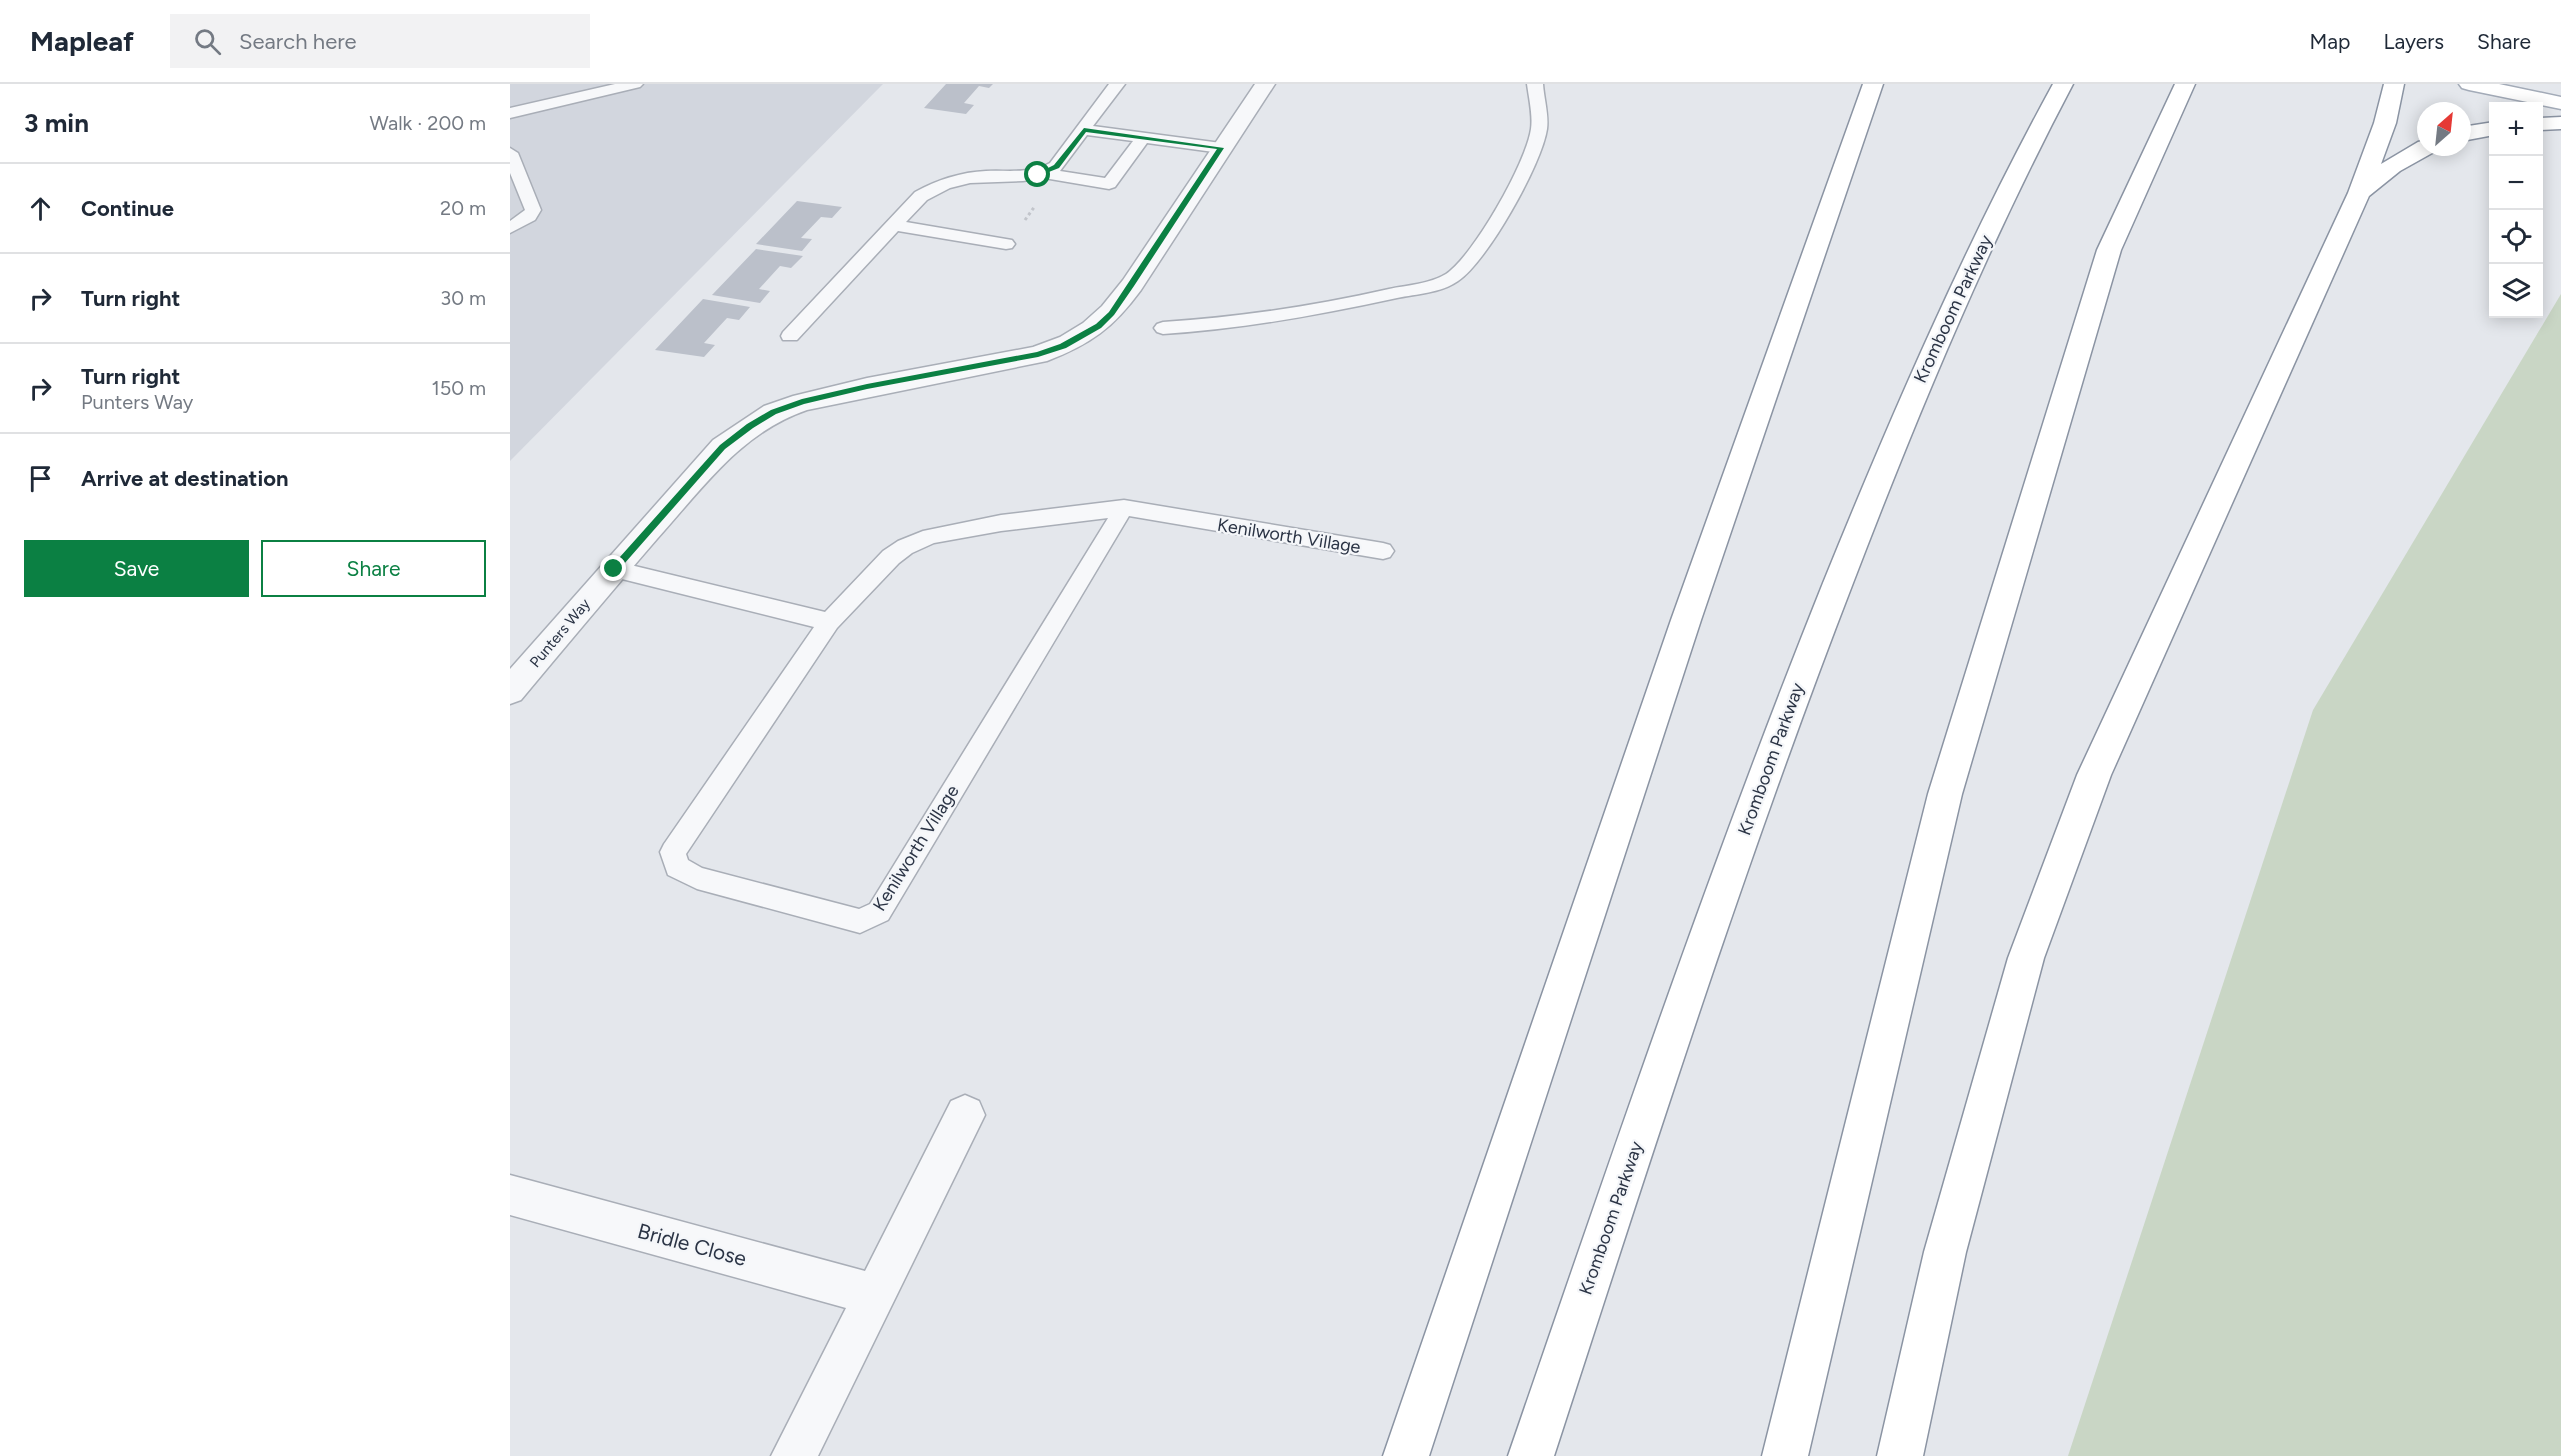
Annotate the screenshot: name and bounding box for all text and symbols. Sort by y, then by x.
search box [170,14,590,68]
text: Mapleaf [30,24,134,58]
icon: search [191,25,224,58]
text: Search here [239,28,357,55]
text: Map [2310,29,2350,54]
text: Layers [2383,29,2444,54]
text: Share [2477,29,2531,54]
north arrow [2417,102,2471,156]
map controls [2489,102,2543,318]
button: + [2489,102,2543,156]
text: 3 min [24,107,89,139]
text: Walk · 200 m [370,111,486,135]
button: − [2489,156,2543,210]
route start [1024,161,1050,187]
icon: ahead [24,192,57,225]
text: Continue [81,195,174,222]
text: 20 m [440,196,486,220]
button: locate [2489,210,2543,264]
street label: Kromboom Parkway [1909,231,1997,386]
button: layers [2489,264,2543,318]
icon: right [24,282,57,315]
text: Turn right [81,285,180,312]
text: 30 m [440,286,486,310]
text: Turn right [81,363,180,390]
icon: right [24,372,57,405]
text: 150 m [431,376,486,400]
text: Punters Way [81,390,193,414]
icon: arrive [24,462,57,495]
text: Arrive at destination [81,465,289,492]
street label: Kenilworth Village [1216,514,1362,558]
button: Save [24,540,249,597]
button: Share [261,540,486,597]
route end [600,555,626,581]
street label: Punters Way [526,595,594,671]
street label: Kromboom Parkway [1733,679,1809,838]
street label: Kenilworth Village [868,781,964,915]
street label: Kromboom Parkway [1574,1138,1648,1298]
street label: Bridle Close [635,1218,749,1271]

